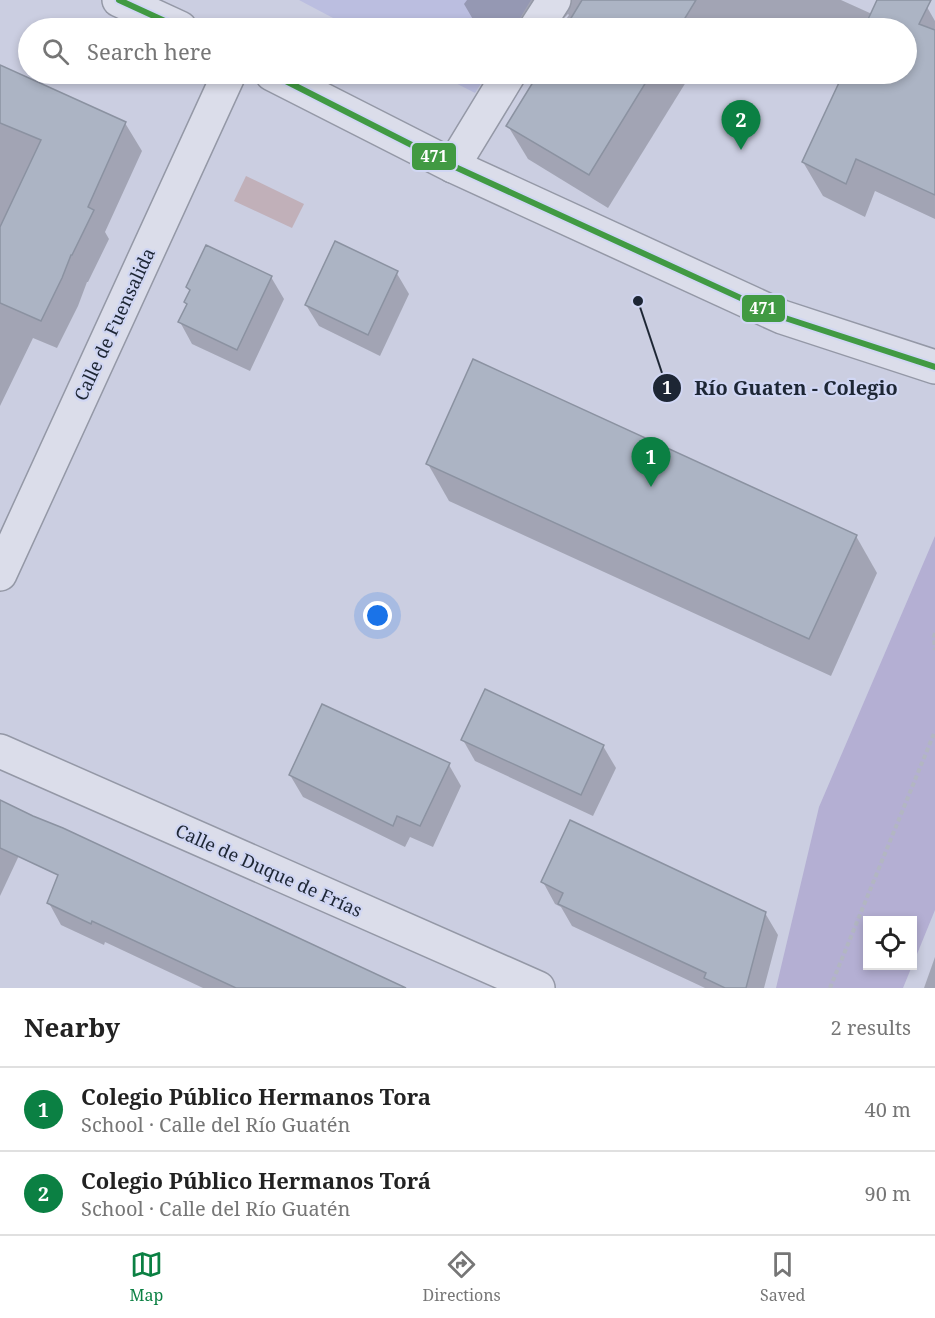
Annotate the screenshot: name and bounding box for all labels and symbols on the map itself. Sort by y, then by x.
pin: 2 [722,100,760,150]
line badge: 471 [411,142,457,171]
text: 471 [420,145,448,167]
street label: Calle de Fuensalida [68,244,160,404]
line badge: 471 [741,294,786,323]
text: 471 [749,297,777,319]
callout: Río Guaten - Colegio [652,369,910,407]
text: Río Guaten - Colegio [694,374,898,401]
text: 1 [662,375,672,399]
pin: 1 [632,438,670,487]
your location [363,601,392,630]
street label: Calle de Duque de Frías [172,818,366,922]

